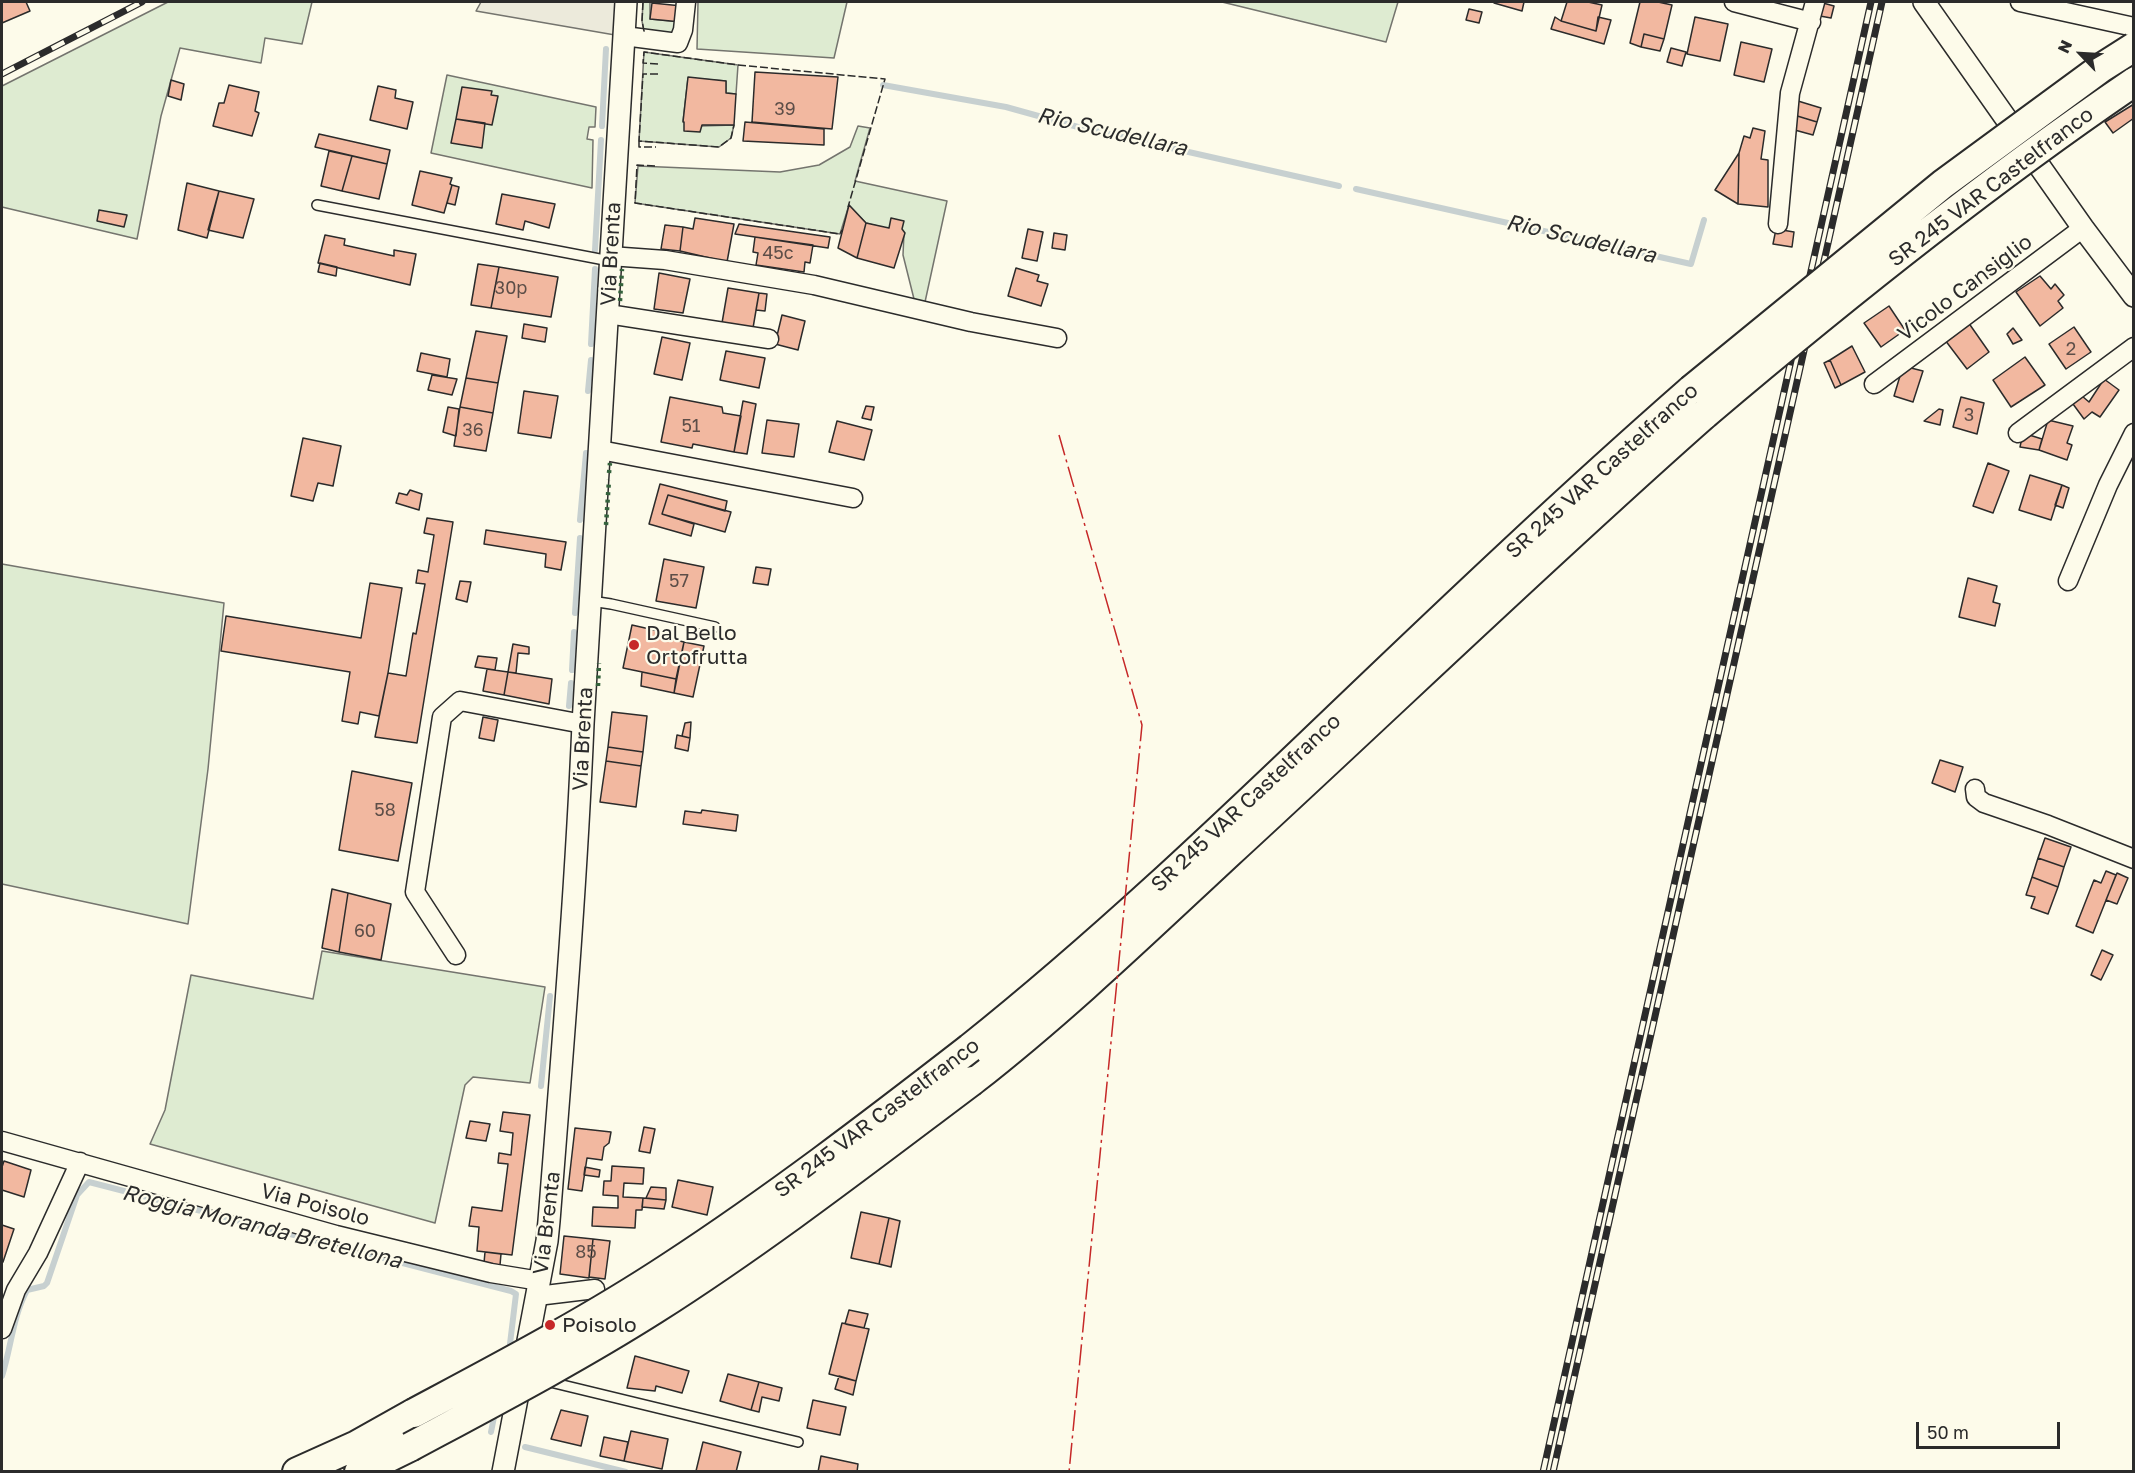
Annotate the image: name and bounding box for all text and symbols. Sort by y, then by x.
north arrow [2051,24,2111,84]
text: N [2053,37,2076,56]
house number: 39 [774,98,796,120]
water label: Rio Scudellara [1035,102,1189,162]
street label: SR 245 VAR Castelfranco [1884,102,2098,272]
street label: Via Brenta [596,201,626,307]
water label: Rio Scudellara [1504,209,1658,269]
street label: Vicolo Cansiglio [1893,229,2037,347]
house number: 45c [762,242,794,264]
house number: 30p [495,277,527,299]
house number: 2 [2066,338,2076,360]
street label: SR 245 VAR Castelfranco [1501,378,1703,564]
house number: 3 [1964,404,1974,426]
house number: 51 [681,415,701,437]
house number: 36 [462,419,484,441]
house number: 57 [669,570,689,592]
place label: Dal Bello Ortofrutta [646,620,748,670]
marker: Dal Bello Ortofrutta [627,638,641,652]
street label: Via Brenta [568,686,598,792]
street label: SR 245 VAR Castelfranco [1146,709,1346,897]
house number: 58 [374,799,396,821]
house number: 60 [354,920,376,942]
street label: SR 245 VAR Castelfranco [770,1033,984,1203]
street label: Via Brenta [528,1170,566,1276]
street label: Via Poisolo [258,1178,372,1232]
water label: Roggia Moranda Bretellona [119,1179,405,1275]
house number: 85 [575,1241,597,1263]
place label: Poisolo [562,1312,637,1338]
marker: Poisolo [543,1318,557,1332]
scale bar [1919,1410,2063,1448]
text: 50 m [1927,1421,1969,1443]

